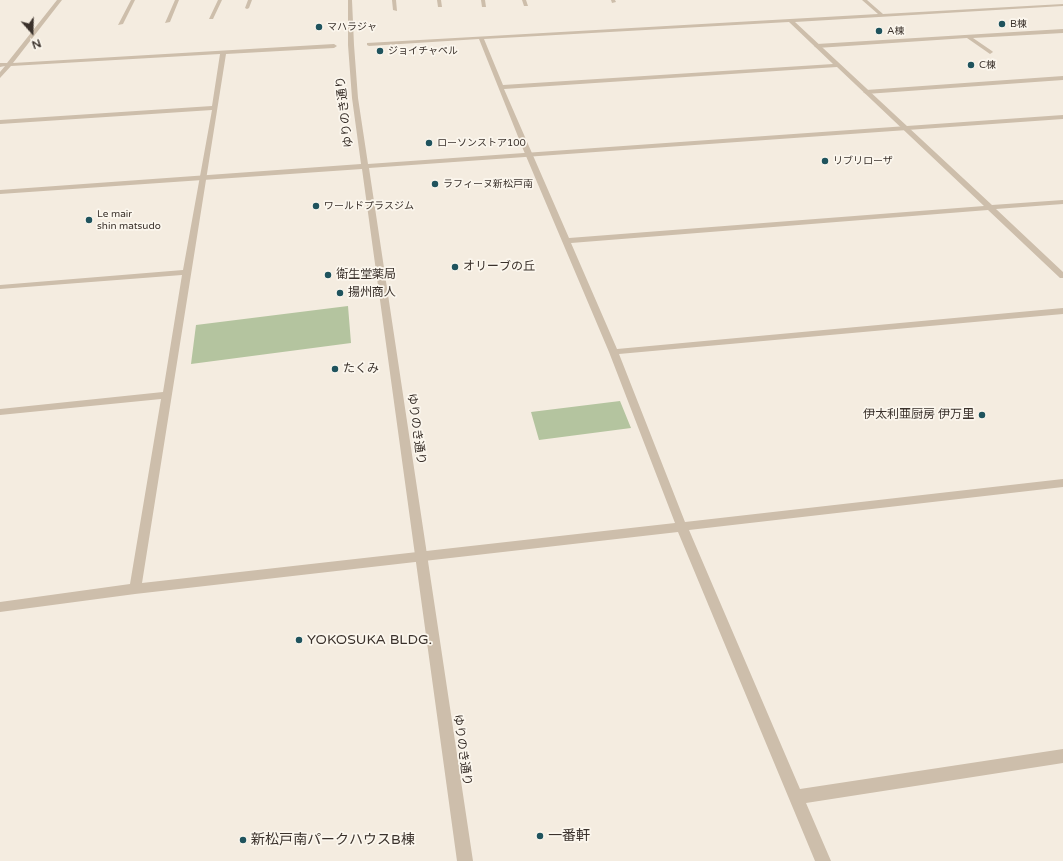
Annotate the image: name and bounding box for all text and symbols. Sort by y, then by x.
north arrow [12,12,52,52]
place label: B棟 [1010,18,1027,30]
marker: B棟 [997,19,1007,29]
place label: マハラジャ [327,21,377,33]
marker: マハラジャ [314,22,324,32]
place label: A棟 [887,25,904,37]
marker: A棟 [874,26,884,36]
text: N [30,36,43,51]
place label: ジョイチャペル [388,45,458,57]
marker: ジョイチャペル [375,46,385,56]
place label: C棟 [979,59,996,71]
marker: C棟 [966,60,976,70]
street label: ゆりのき通り [333,75,357,149]
place label: ローソンストア100 [437,137,526,149]
marker: ローソンストア100 [424,138,434,148]
place label: リブリローザ [833,155,893,167]
marker: リブリローザ [820,156,830,166]
place label: ラフィーヌ新松戸南 [443,178,533,190]
marker: ラフィーヌ新松戸南 [430,179,440,189]
place label: ワールドプラスジム [324,200,414,212]
marker: ワールドプラスジム [311,201,321,211]
place label: Le mair shin matsudo [97,208,161,232]
marker: Le mair shin matsudo [84,215,94,225]
place label: オリーブの丘 [463,260,535,274]
marker: オリーブの丘 [450,262,460,272]
place label: 衛生堂薬局 [336,268,396,282]
marker: 衛生堂薬局 [323,270,333,280]
place label: 揚州商人 [348,286,396,300]
marker: 揚州商人 [335,288,345,298]
place label: たくみ [343,362,379,376]
marker: たくみ [330,364,340,374]
street label: ゆりのき通り [404,392,428,466]
place label: 伊太利亜厨房 伊万里 [863,408,974,422]
marker: 伊太利亜厨房 伊万里 [977,410,987,420]
place label: YOKOSUKA BLDG. [307,632,432,648]
marker: YOKOSUKA BLDG. [294,635,304,645]
street label: ゆりのき通り [450,713,474,787]
place label: 一番軒 [548,828,590,844]
marker: 一番軒 [535,831,545,841]
place label: 新松戸南パークハウスB棟 [251,832,415,848]
marker: 新松戸南パークハウスB棟 [238,835,248,845]

